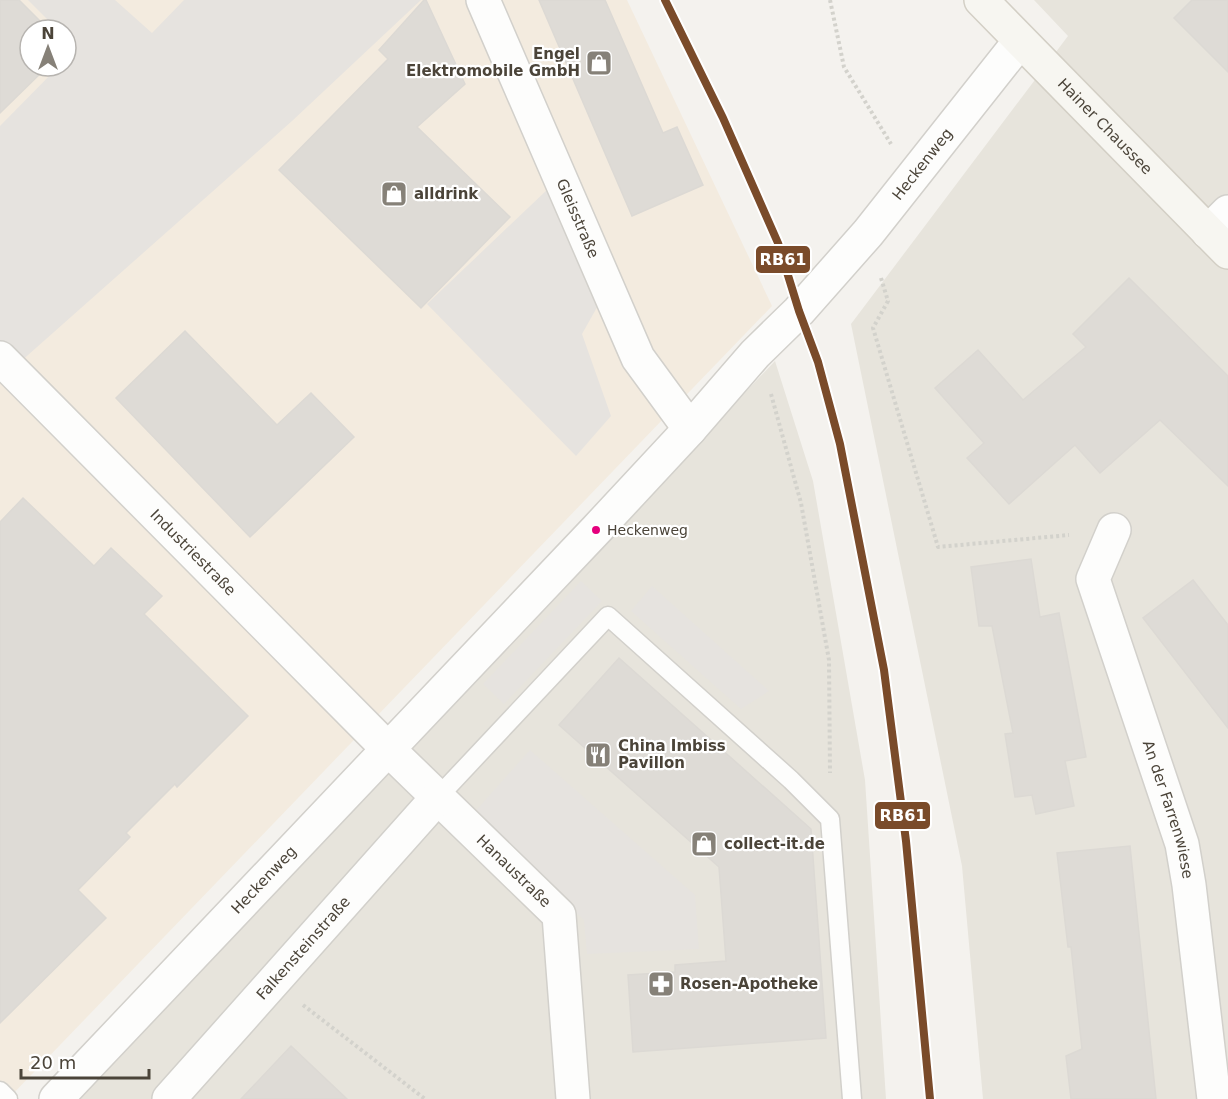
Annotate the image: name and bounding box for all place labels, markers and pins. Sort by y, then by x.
place label: Engel Elektromobile GmbH [406,45,580,80]
shop icon: Engel Elektromobile GmbH [584,48,614,78]
shop icon: alldrink [379,179,409,209]
place label: alldrink [414,185,479,203]
place label: Heckenweg [607,522,688,538]
marker: Heckenweg [590,524,602,536]
place label: China Imbiss Pavillon [618,737,726,772]
restaurant icon: China Imbiss Pavillon [583,740,613,770]
shop icon: collect-it.de [689,829,719,859]
place label: collect-it.de [724,835,825,853]
pharmacy icon: Rosen-Apotheke [646,969,676,999]
place label: Rosen-Apotheke [680,975,818,993]

